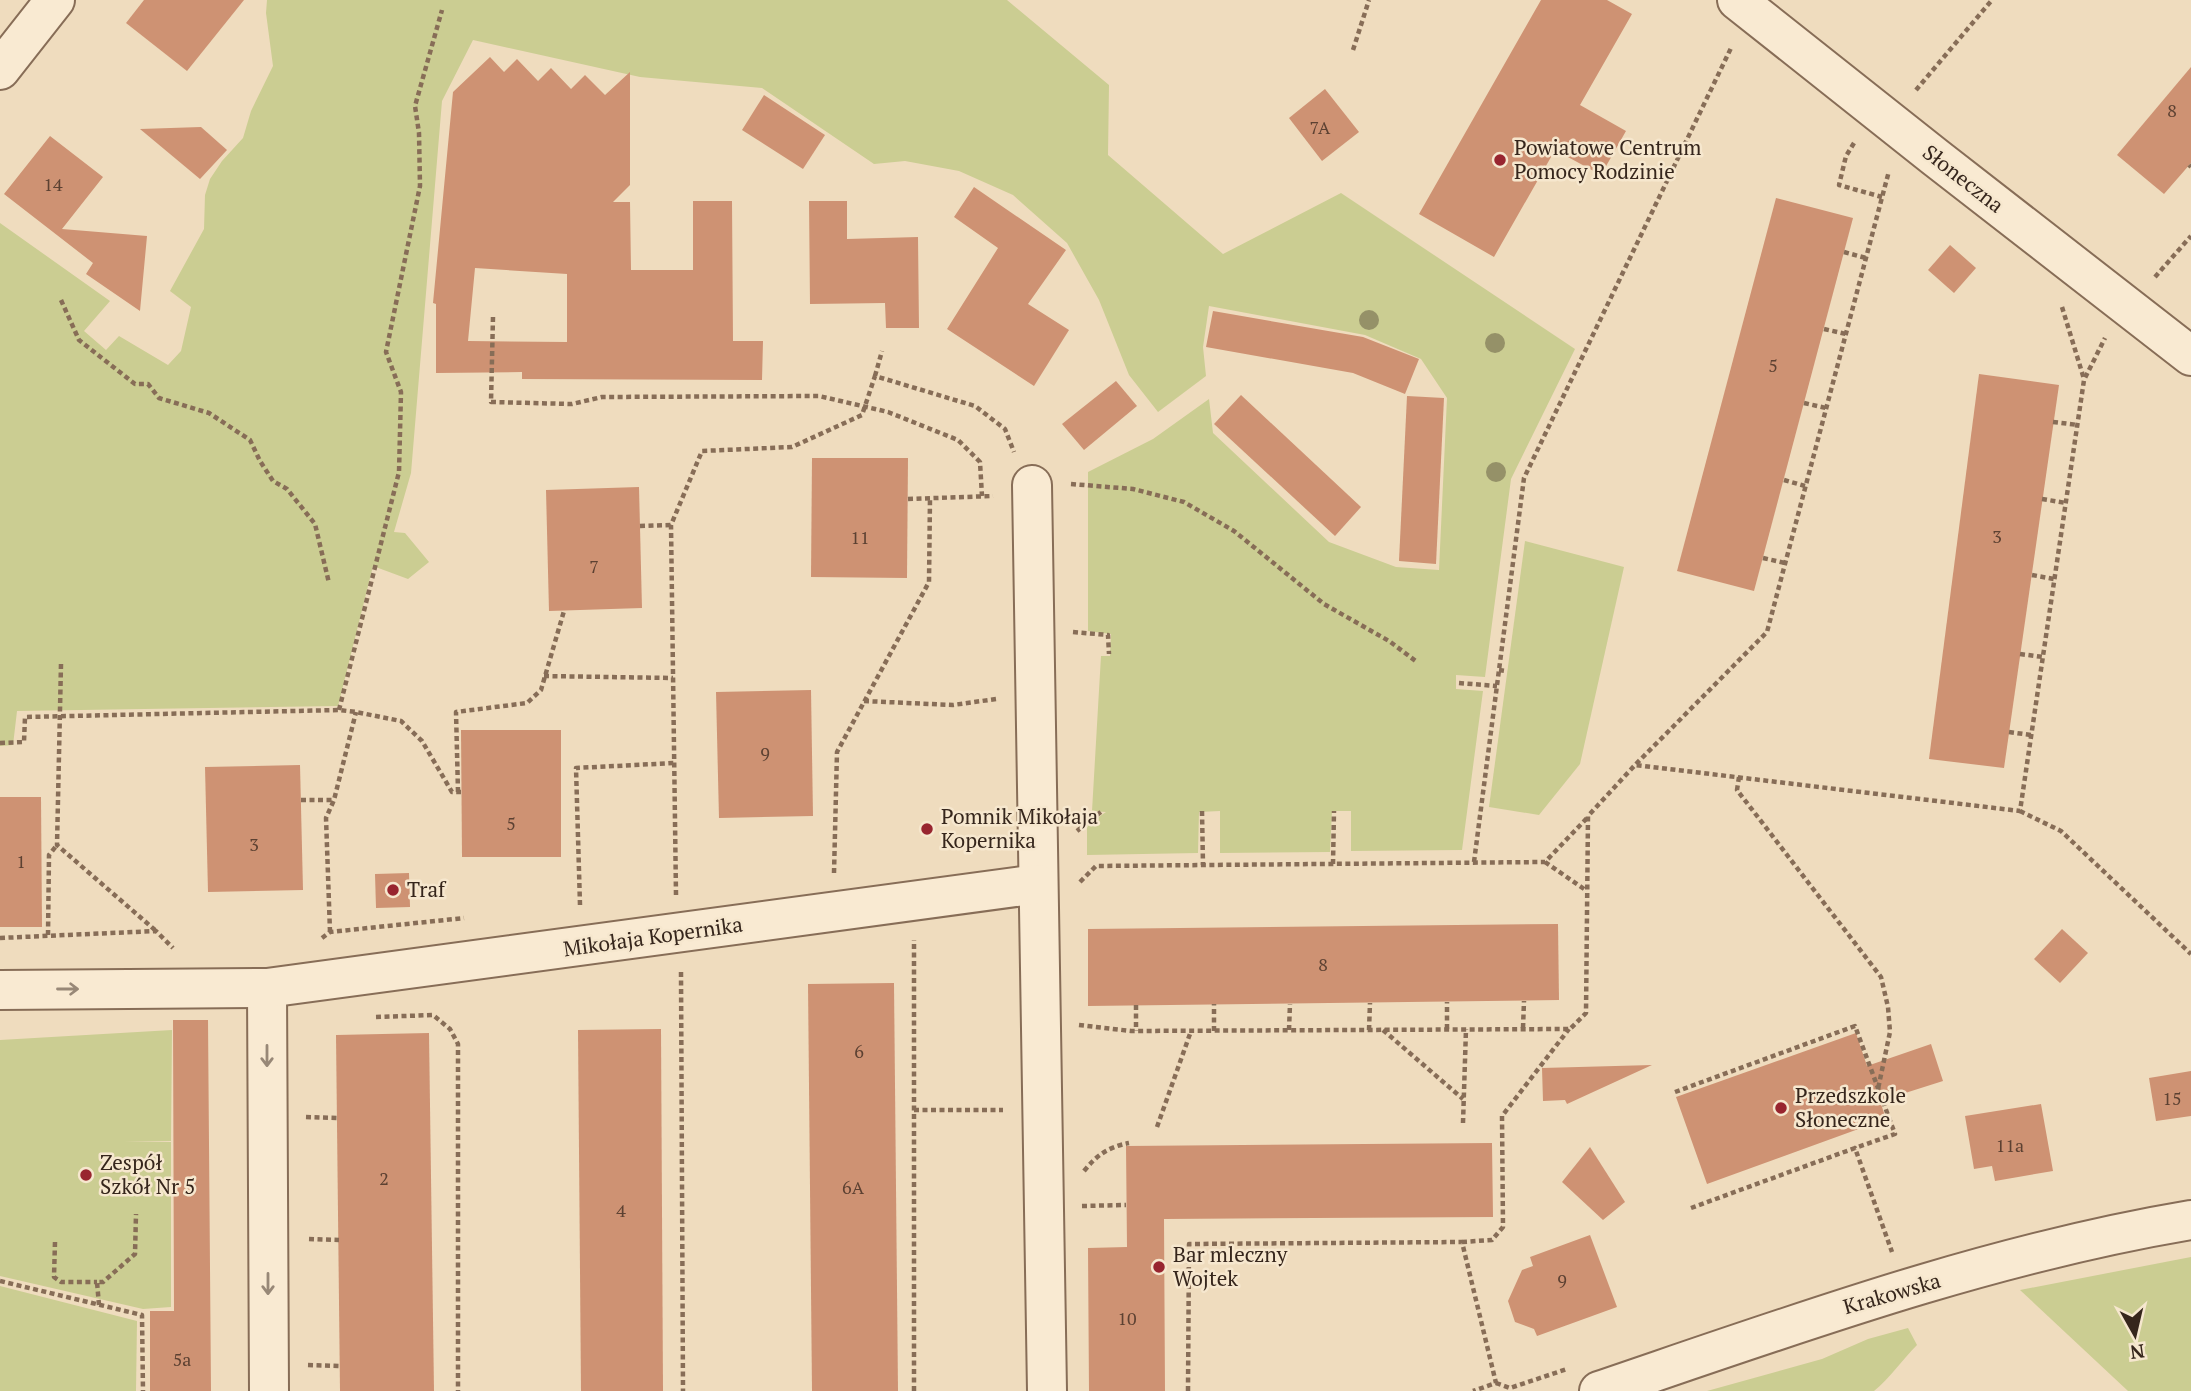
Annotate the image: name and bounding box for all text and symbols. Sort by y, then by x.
house number: 8 [2167,98,2177,122]
house number: 7A [1310,115,1331,139]
place label: Powiatowe Centrum Pomocy Rodzinie [1514,133,1701,185]
street label: Słoneczna [1917,138,2010,219]
marker: Powiatowe Centrum Pomocy Rodzinie [1492,152,1508,168]
house number: 14 [43,172,63,196]
house number: 5 [1768,353,1778,377]
house number: 3 [1992,524,2002,548]
house number: 11 [850,525,870,549]
house number: 7 [589,554,599,578]
house number: 9 [760,741,770,765]
place label: Pomnik Mikołaja Kopernika [941,802,1099,854]
house number: 5 [506,811,516,835]
marker: Pomnik Mikołaja Kopernika [919,821,935,837]
house number: 3 [249,832,259,856]
house number: 1 [16,849,26,873]
place label: Traf [407,875,447,903]
marker: Traf [385,882,401,898]
street label: Mikołaja Kopernika [561,910,745,962]
house number: 8 [1318,952,1328,976]
one-way arrow [56,982,79,996]
house number: 6 [854,1039,864,1063]
one-way arrow [260,1045,274,1068]
place label: Przedszkole Słoneczne [1795,1081,1906,1133]
house number: 15 [2162,1086,2182,1110]
marker: Przedszkole Słoneczne [1773,1100,1789,1116]
house number: 11a [1996,1133,2024,1157]
place label: Zespół Szkół Nr 5 [100,1148,195,1200]
house number: 2 [379,1166,389,1190]
marker: Zespół Szkół Nr 5 [78,1167,94,1183]
house number: 6A [842,1175,865,1199]
house number: 4 [616,1198,626,1222]
place label: Bar mleczny Wojtek [1173,1240,1288,1292]
marker: Bar mleczny Wojtek [1151,1259,1167,1275]
street label: Krakowska [1840,1266,1944,1320]
house number: 9 [1557,1268,1567,1292]
one-way arrow [261,1272,275,1295]
north arrow [2100,1300,2170,1370]
house number: 10 [1117,1306,1137,1330]
text: N [2128,1339,2146,1366]
house number: 5a [173,1347,191,1371]

